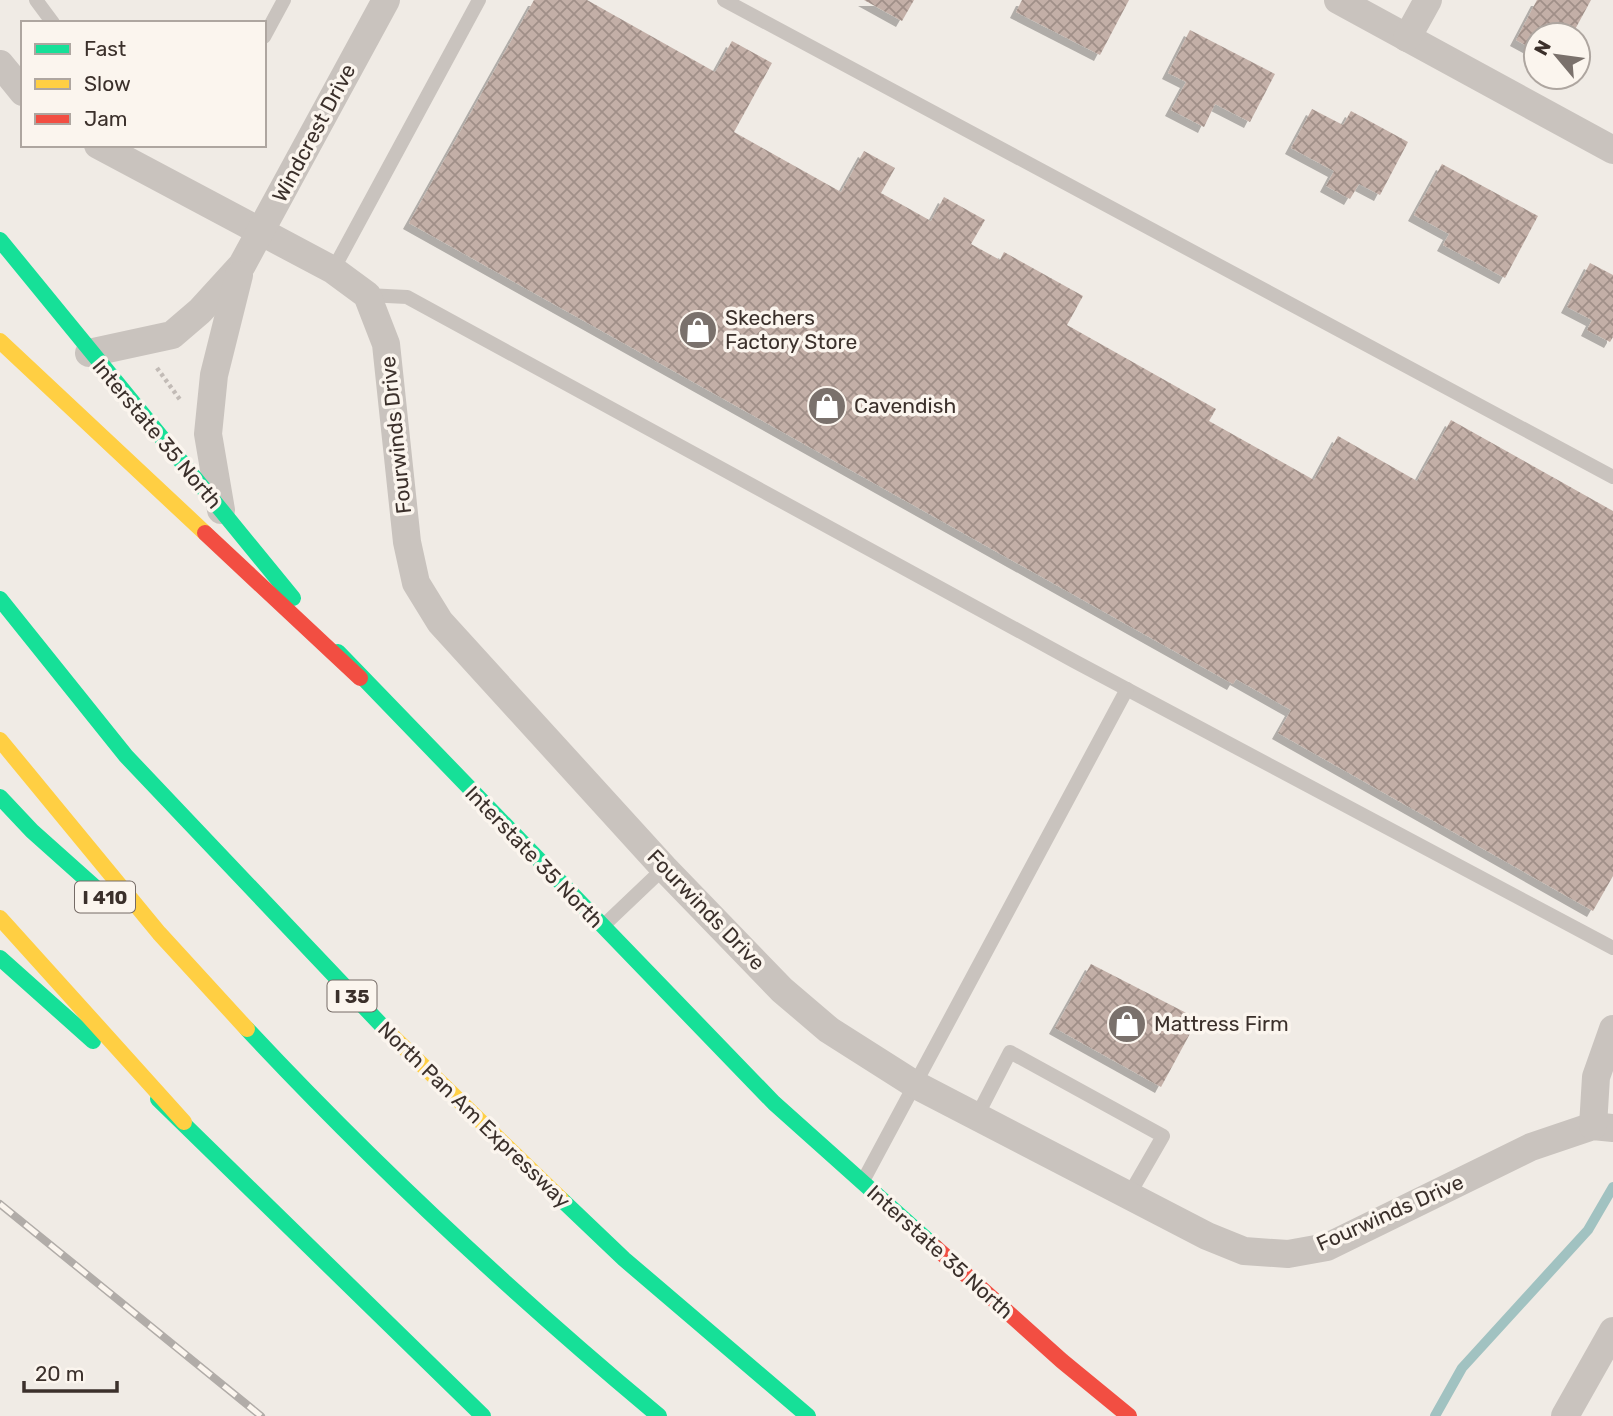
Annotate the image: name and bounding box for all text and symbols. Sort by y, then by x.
legend [21,21,266,147]
north arrow [1522,21,1592,91]
text: Fast [84,36,126,61]
text: N [1529,36,1556,60]
street label: Windcrest Drive [267,59,360,206]
text: Slow [84,71,131,96]
text: Jam [84,106,128,131]
place label: Skechers Factory Store [725,305,857,354]
shop icon: Skechers Factory Store [677,309,719,351]
street label: Interstate 35 North [88,354,227,514]
street label: Fourwinds Drive [375,355,416,515]
shop icon: Cavendish [806,385,848,427]
place label: Cavendish [854,393,956,418]
street label: Interstate 35 North [460,780,609,933]
street label: Fourwinds Drive [642,844,770,975]
road number: I 410 [75,882,135,912]
road number: I 35 [328,980,376,1012]
shop icon: Mattress Firm [1106,1003,1148,1045]
place label: Mattress Firm [1154,1011,1289,1036]
street label: North Pan Am Expressway [373,1016,576,1213]
street label: Fourwinds Drive [1312,1169,1467,1256]
street label: Interstate 35 North [862,1180,1018,1324]
scale bar [24,1350,117,1394]
text: 20 m [35,1361,84,1386]

